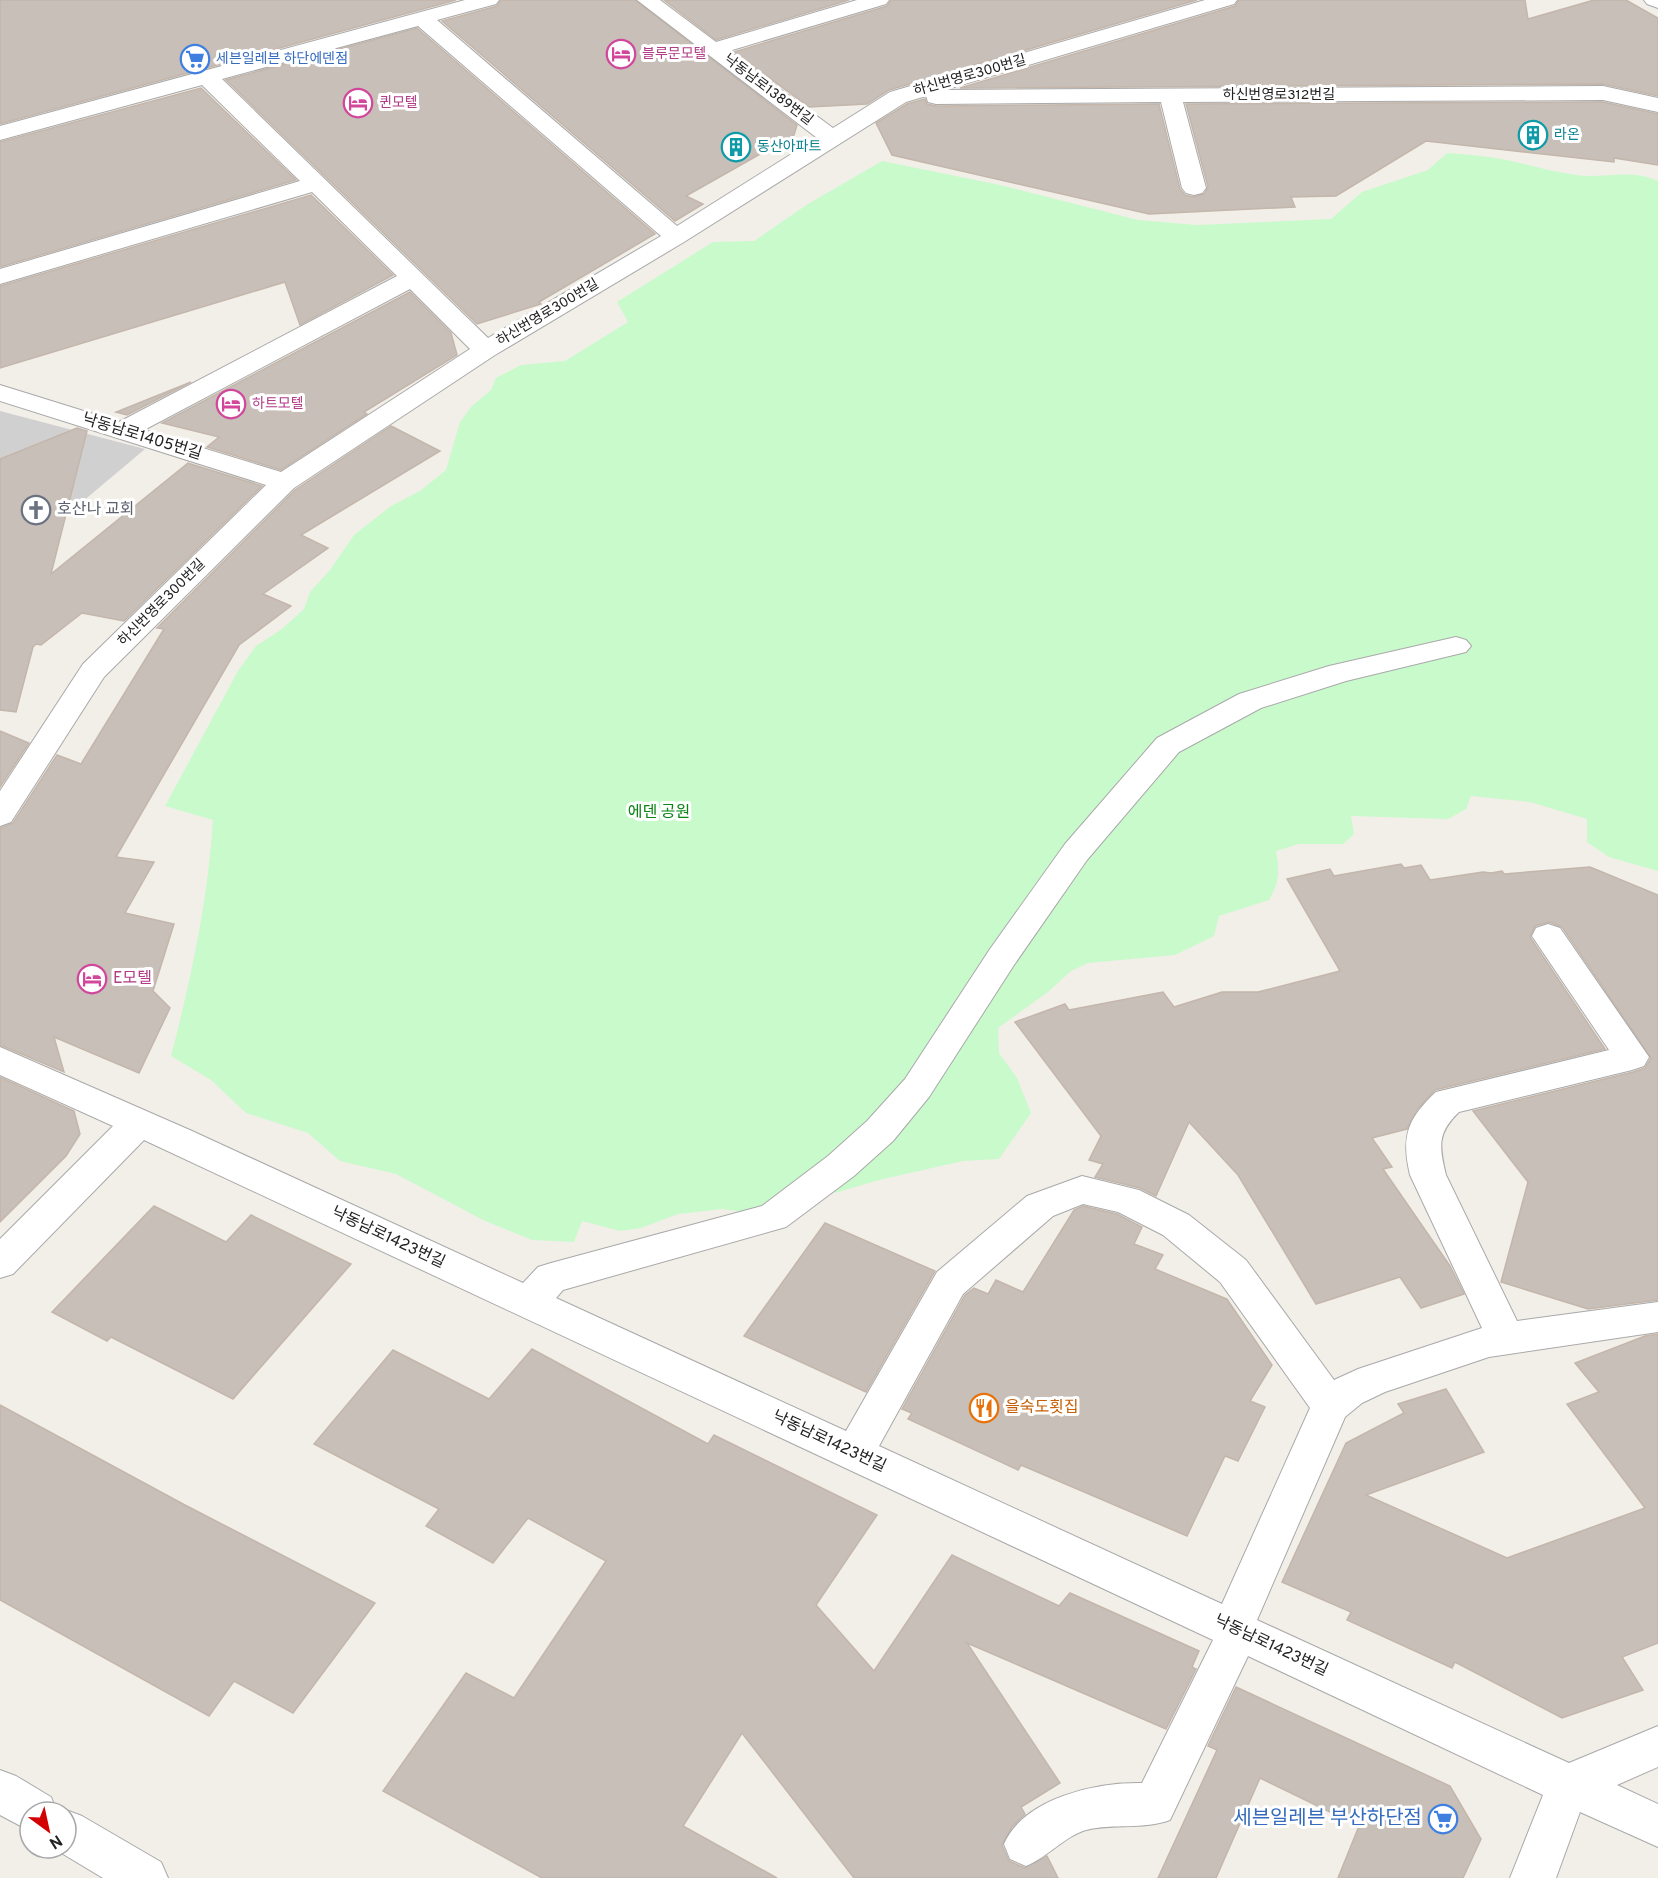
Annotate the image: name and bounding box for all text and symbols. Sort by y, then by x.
hotel icon: 블루문모텔 [605,38,637,70]
supermarket icon: 세븐일레븐 하단에덴점 [179,43,211,75]
place label: 블루문모텔 [642,46,706,63]
place label: 세븐일레븐 하단에덴점 [216,51,348,68]
street label: 낙동남로1389번길 [720,51,816,129]
street label: 하신번영로300번길 [912,52,1028,100]
hotel icon: 퀸모텔 [342,87,374,119]
street label: 하신번영로312번길 [1223,87,1335,104]
place label: 퀸모텔 [379,95,418,112]
building icon: 라온 [1517,119,1549,151]
place label: 라온 [1554,127,1580,144]
building icon: 동산아파트 [720,131,752,163]
place label: 동산아파트 [757,139,822,156]
street label: 하신번영로300번길 [494,276,602,350]
hotel icon: 하트모텔 [215,388,247,420]
place label: 하트모텔 [252,396,304,413]
street label: 낙동남로1405번길 [80,409,204,465]
church icon: 호산나 교회 [20,494,52,526]
place label: 호산나 교회 [57,500,134,520]
street label: 하신번영로300번길 [115,556,209,650]
park label: 에덴 공원 [628,803,690,823]
hotel icon: E모텔 [76,963,108,995]
place label: E모텔 [113,969,152,989]
street label: 낙동남로1423번길 [328,1203,448,1273]
restaurant icon: 을숙도횟집 [968,1392,1000,1424]
place label: 을숙도횟집 [1005,1398,1079,1418]
street label: 낙동남로1423번길 [769,1407,889,1477]
street label: 낙동남로1423번길 [1211,1611,1331,1681]
north arrow [18,1800,78,1860]
supermarket icon: 세븐일레븐 부산하단점 [1427,1803,1459,1835]
place label: 세븐일레븐 부산하단점 [1233,1806,1422,1832]
text: N [45,1829,65,1852]

